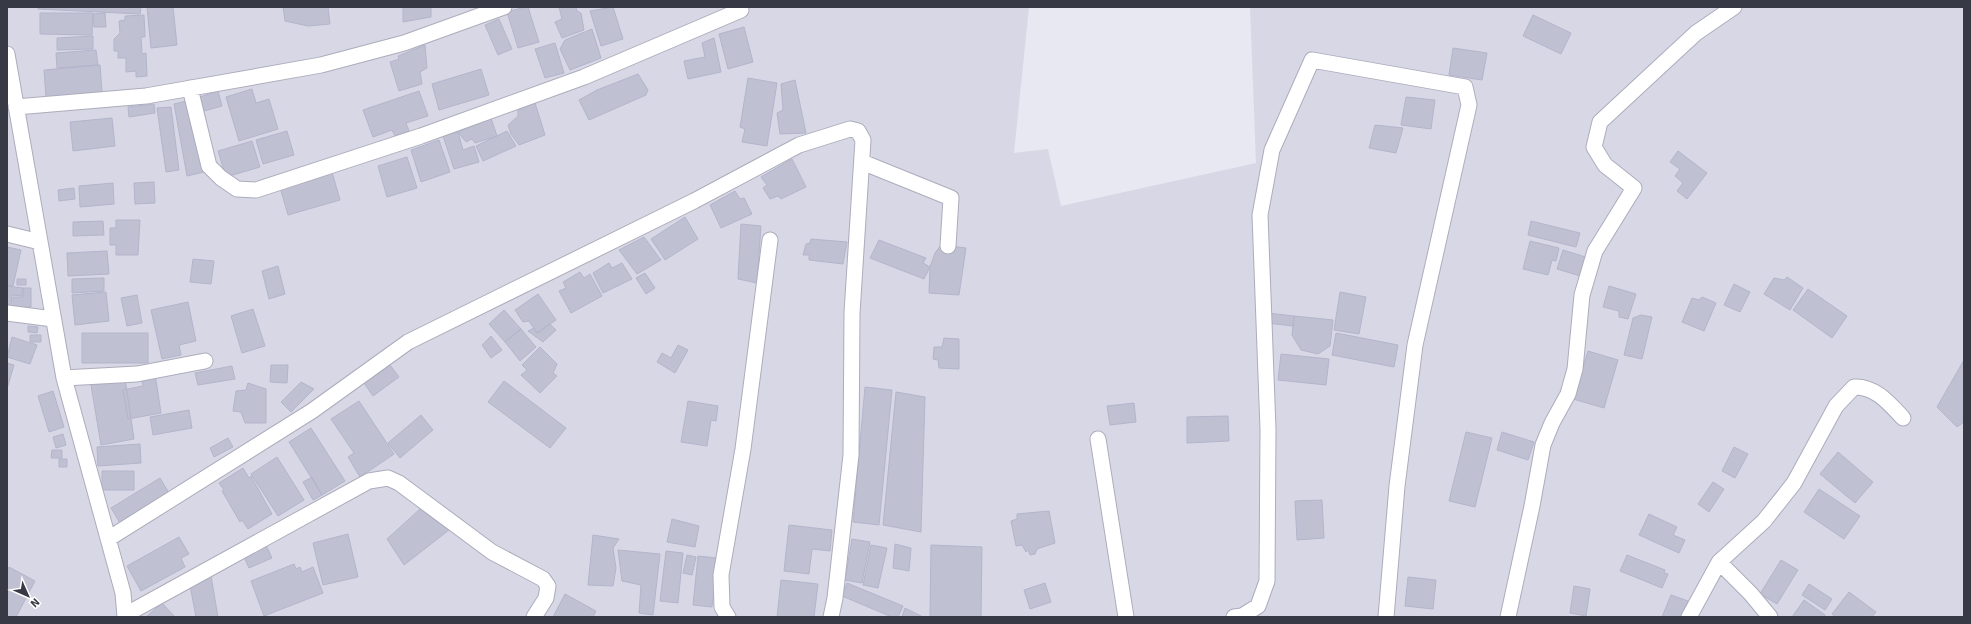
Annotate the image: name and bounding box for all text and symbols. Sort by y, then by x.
north arrow [8,576,48,616]
text: N [27,595,42,610]

